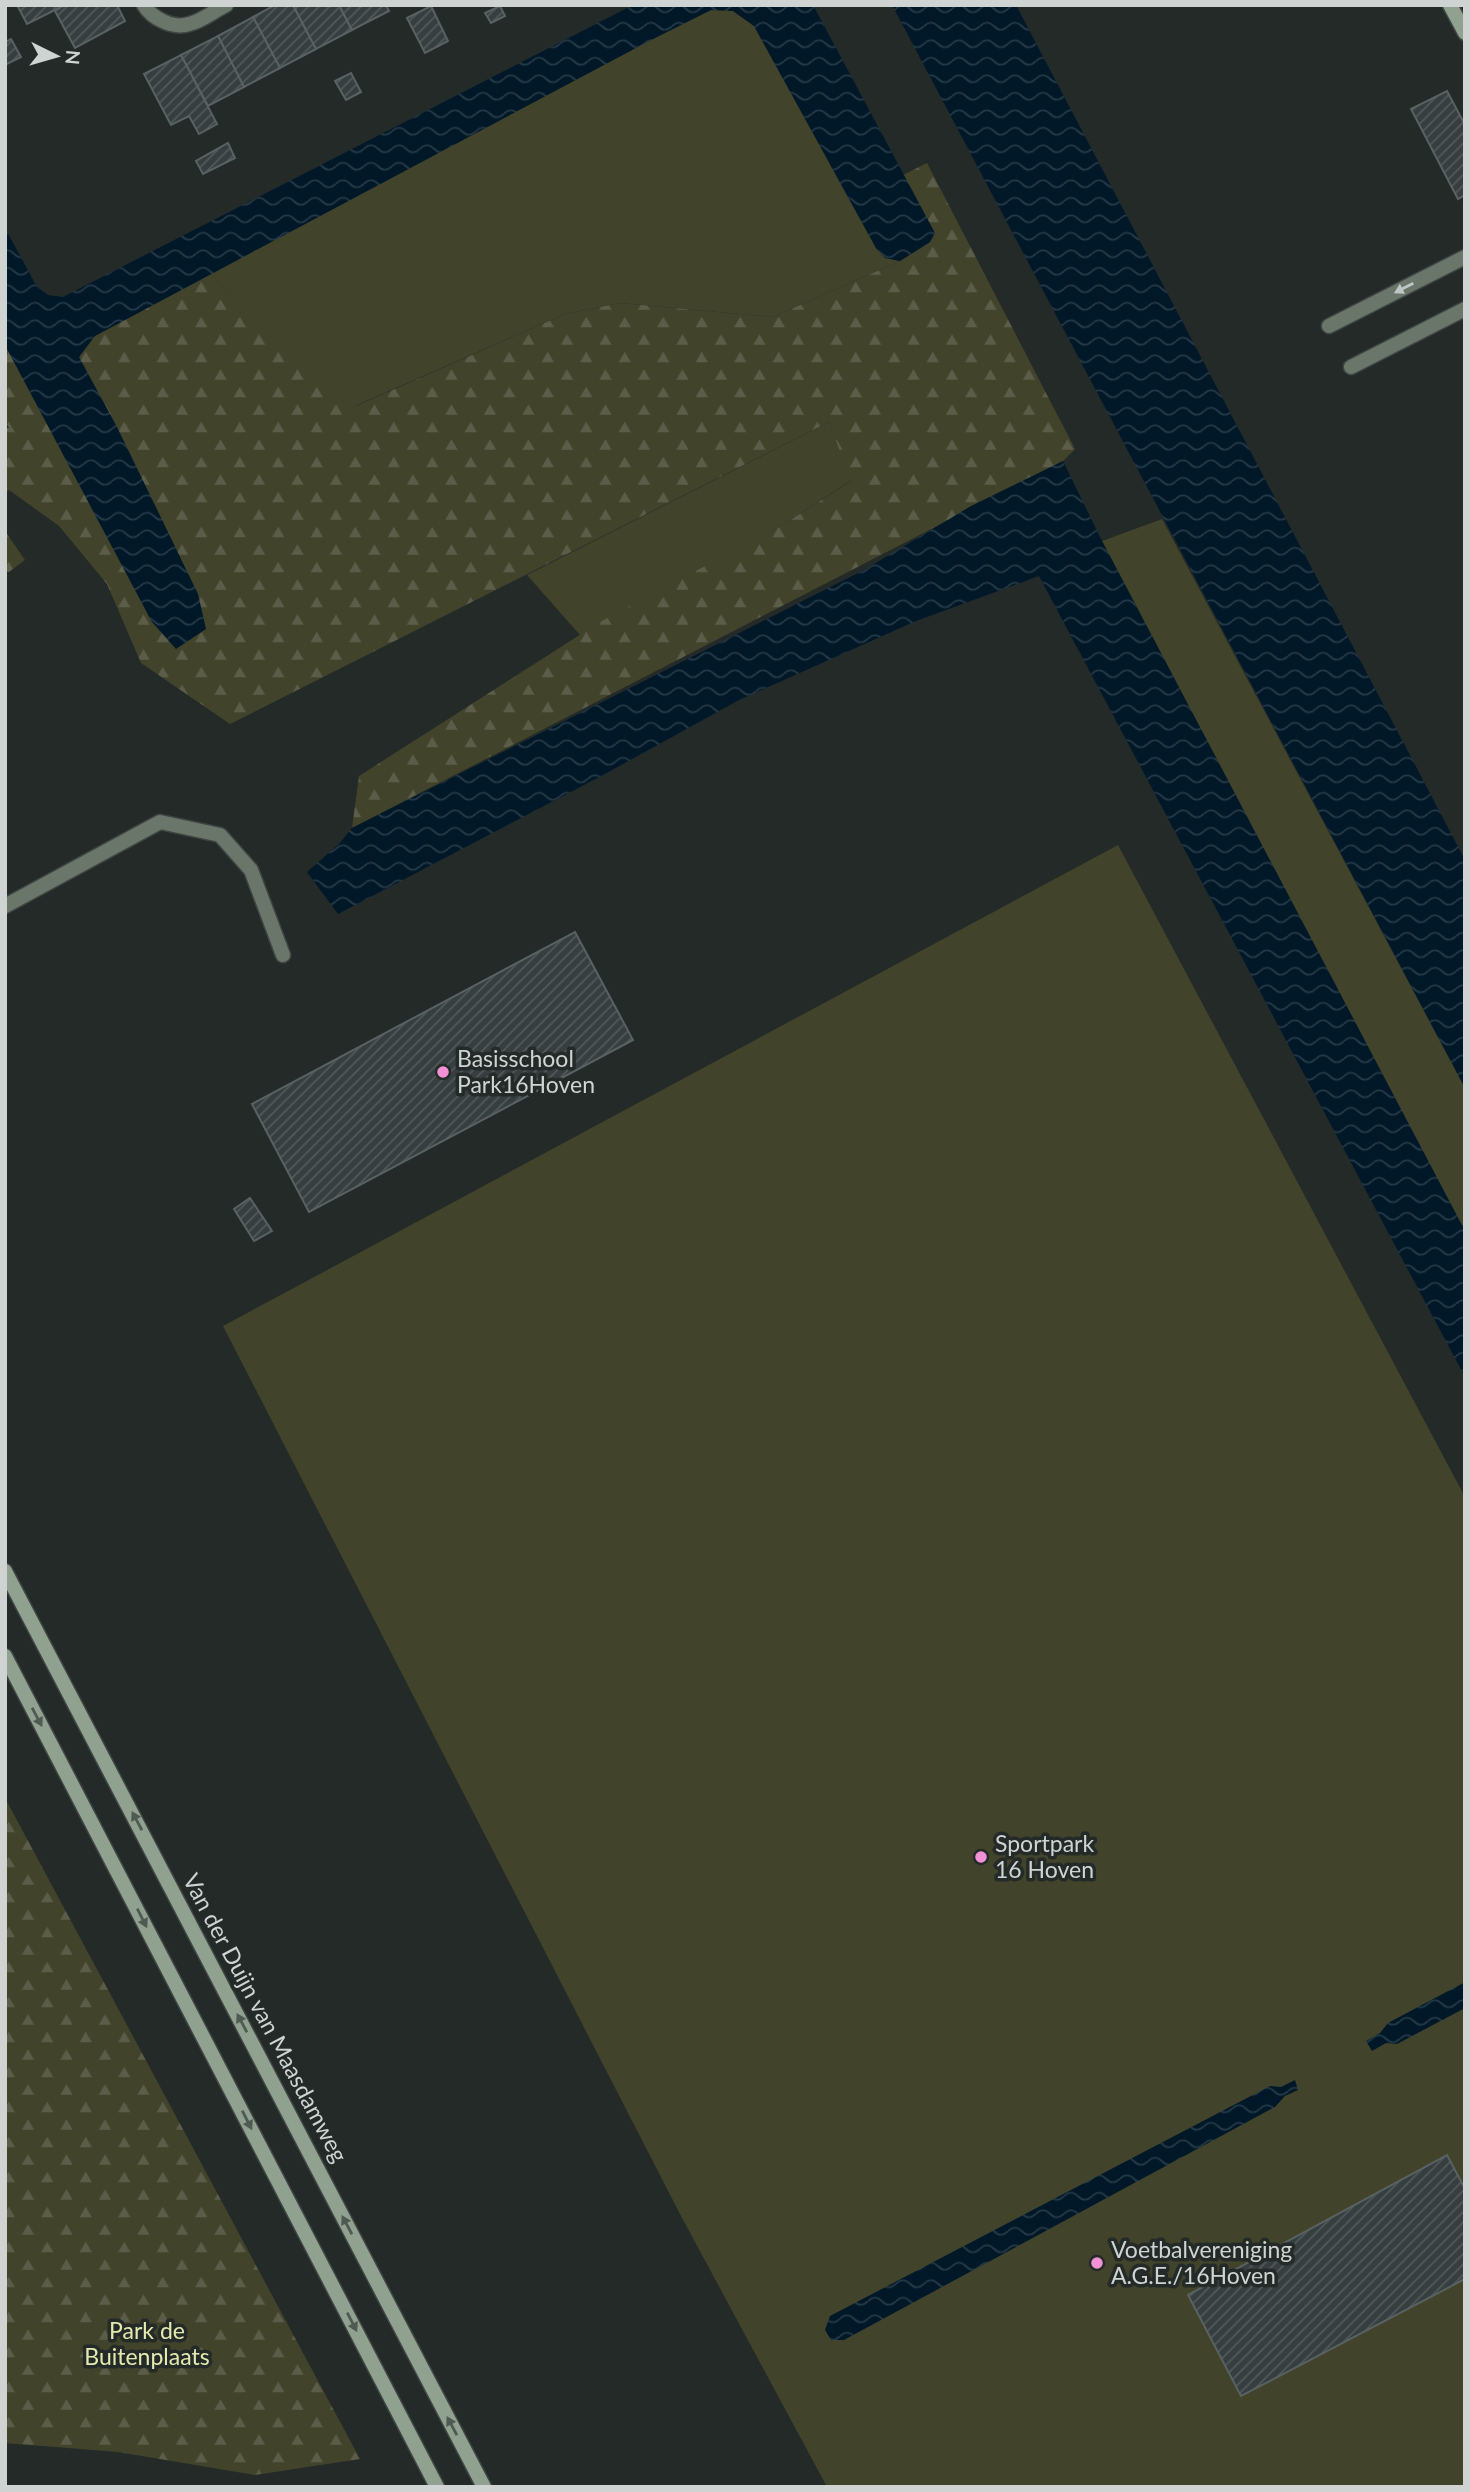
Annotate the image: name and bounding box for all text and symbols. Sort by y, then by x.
north arrow [21,21,91,91]
text: N [61,49,86,66]
one-way arrow [1394,282,1414,294]
place label: Basisschool Park16Hoven [457,1044,595,1098]
marker: Basisschool Park16Hoven [435,1064,451,1080]
one-way arrow [31,1707,43,1727]
one-way arrow [131,1811,143,1831]
place label: Sportpark 16 Hoven [995,1829,1094,1883]
marker: Sportpark 16 Hoven [973,1849,989,1865]
street label: Van der Duijn van Maasdamweg [178,1868,354,2167]
one-way arrow [136,1909,148,1929]
one-way arrow [237,2013,248,2033]
one-way arrow [241,2111,253,2130]
one-way arrow [342,2215,353,2235]
place label: Voetbalvereniging A.G.E./16Hoven [1111,2235,1292,2289]
marker: Voetbalvereniging A.G.E./16Hoven [1089,2255,1105,2271]
one-way arrow [345,2313,357,2333]
park label: Park de Buitenplaats [84,2316,210,2370]
one-way arrow [447,2416,459,2436]

